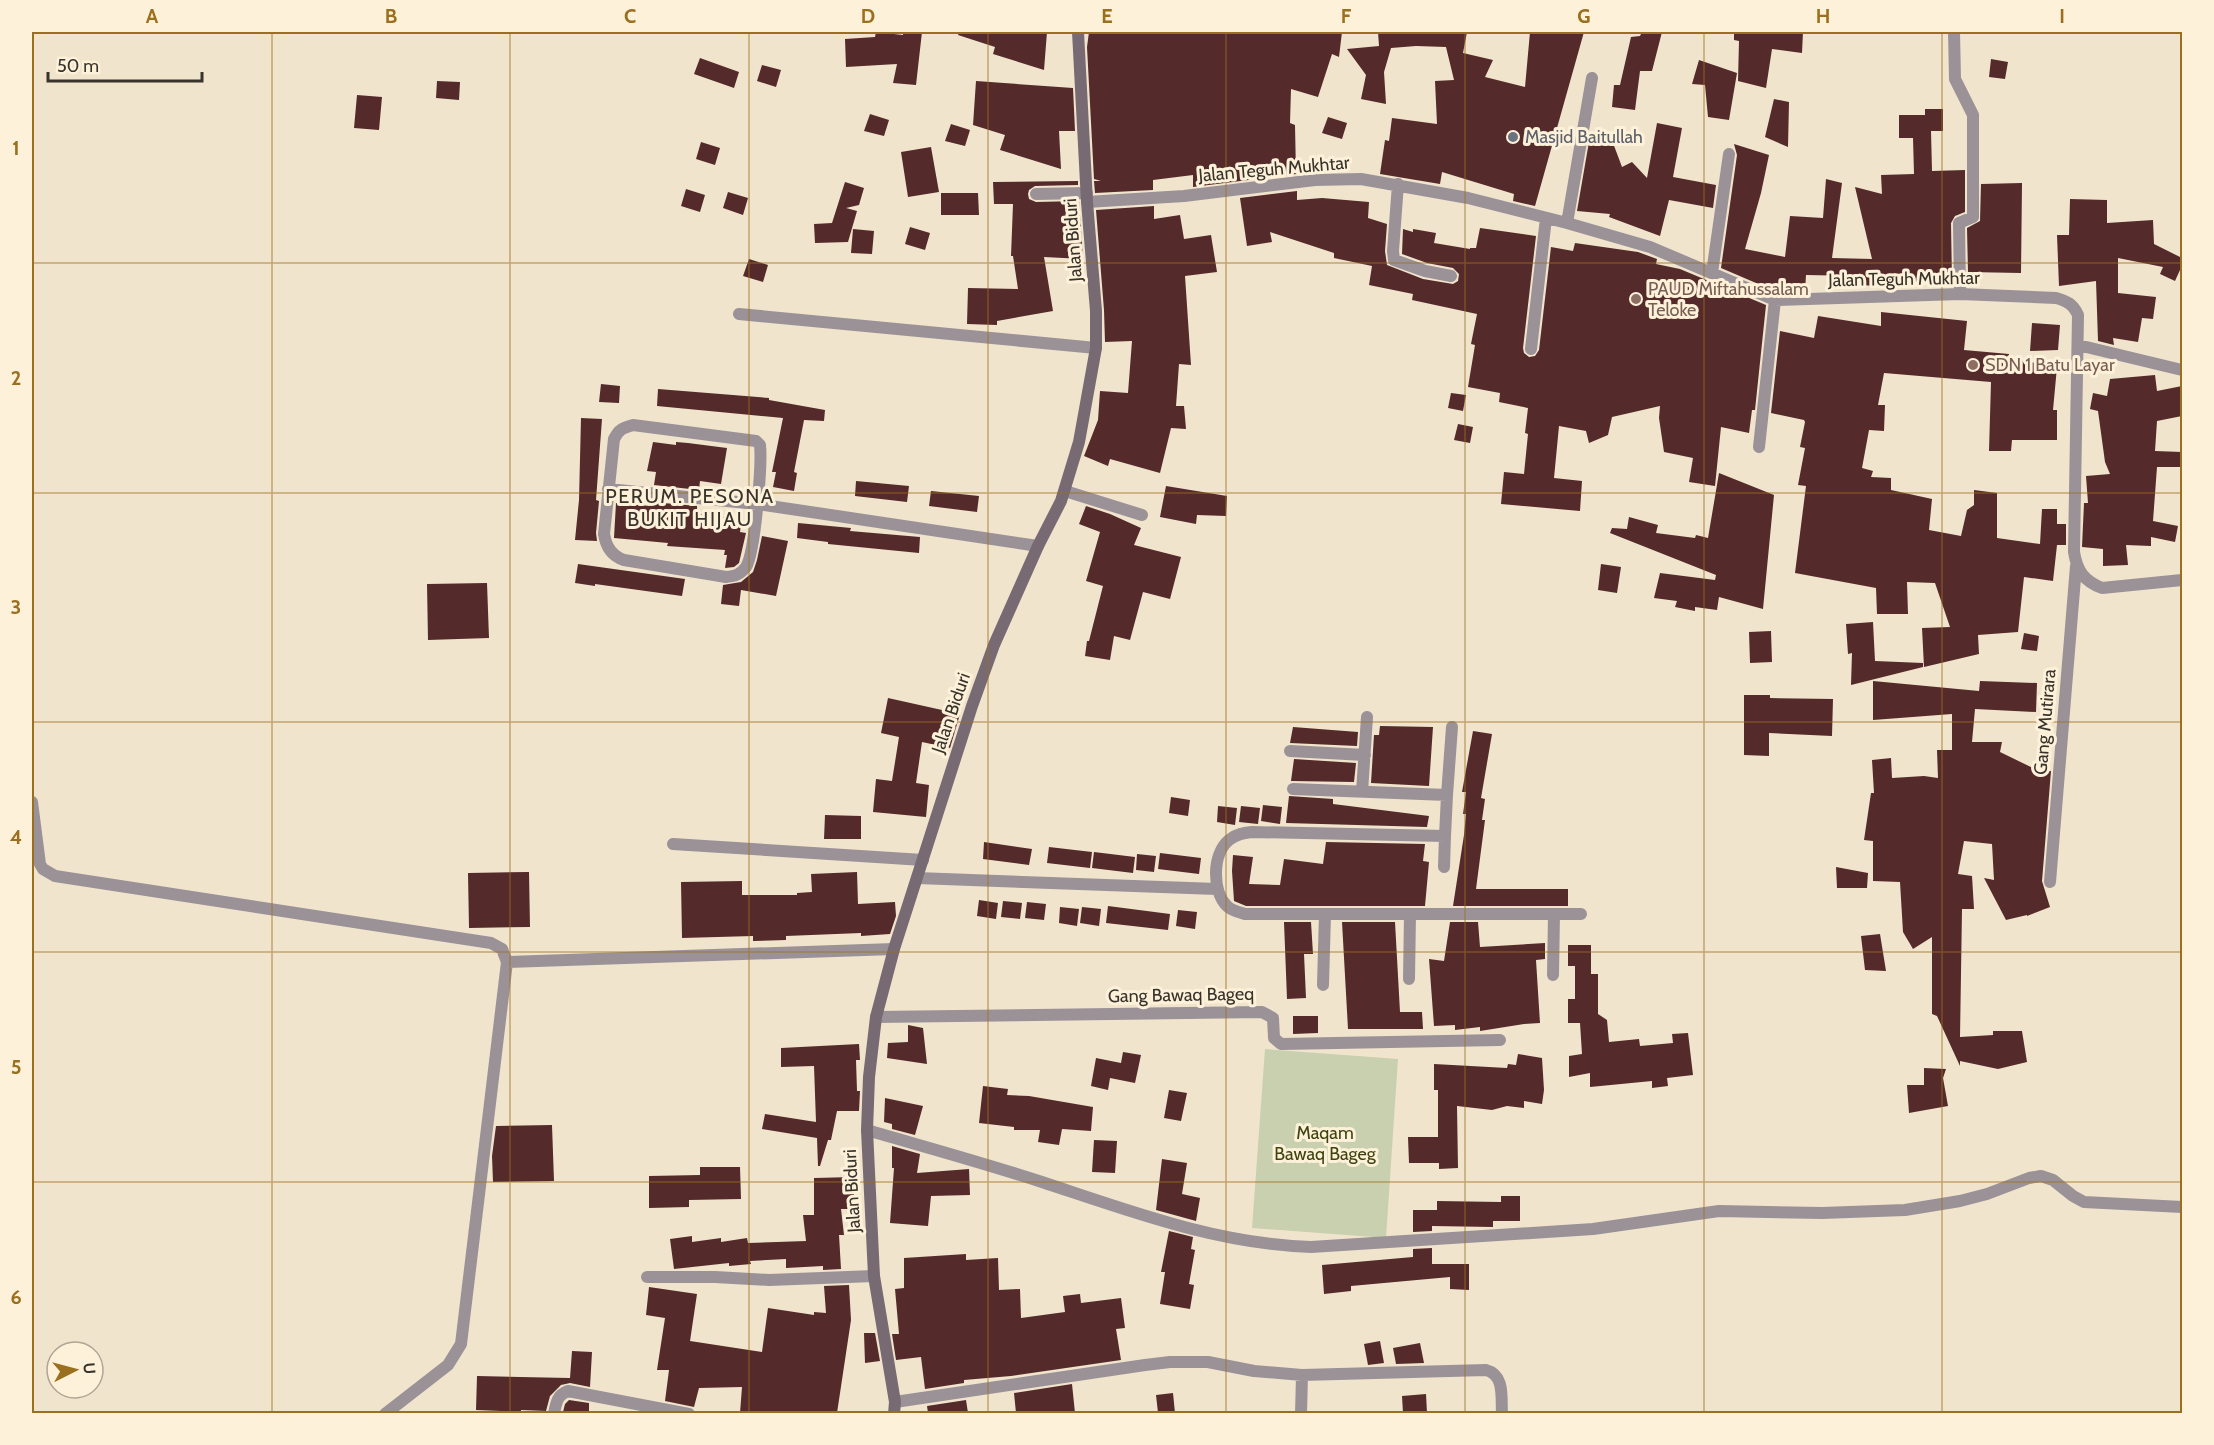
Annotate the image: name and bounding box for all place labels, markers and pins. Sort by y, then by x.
place label: Masjid Baitullah [1525,126,1643,148]
marker: Masjid Baitullah [1506,130,1520,144]
place label: PAUD Miftahussalam Teloke [1648,278,1809,321]
marker: PAUD Miftahussalam Teloke [1629,292,1643,306]
place label: SDN 1 Batu Layar [1985,354,2115,376]
marker: SDN 1 Batu Layar [1966,358,1980,372]

